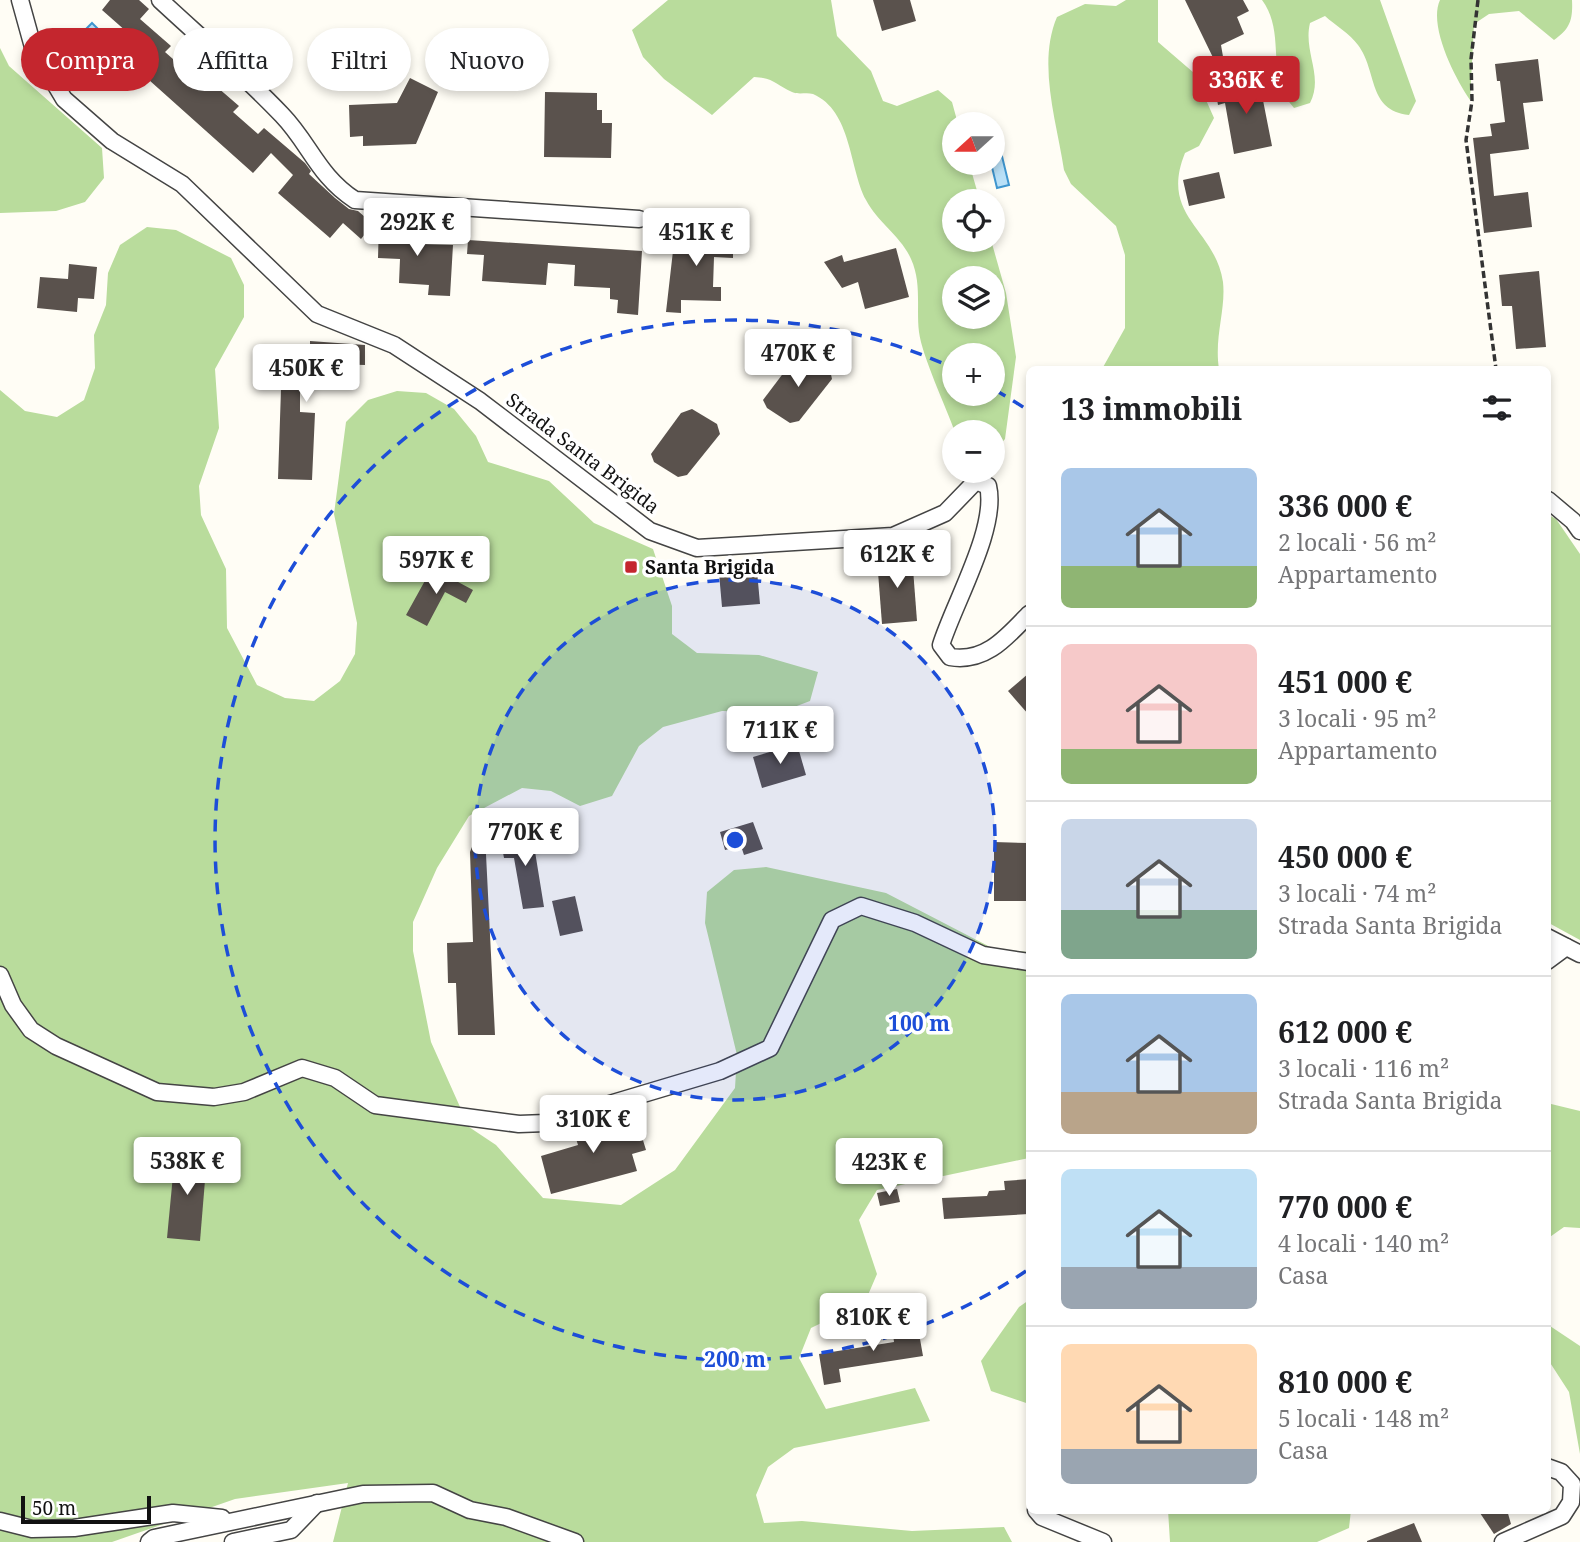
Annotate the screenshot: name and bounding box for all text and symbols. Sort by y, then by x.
chip: Compra [21,28,159,91]
chip: Affitta [173,28,293,91]
chip: Filtri [307,28,411,91]
chip: Nuovo [425,28,549,91]
pin: 336K € [1189,57,1303,116]
text: 336K € [1209,63,1283,95]
north arrow [942,112,1004,175]
map controls [942,112,1005,483]
button: locate [942,189,1005,252]
pin: 292K € [360,198,474,258]
text: 292K € [380,205,454,237]
pin: 451K € [639,208,753,268]
text: 451K € [659,215,733,247]
button: layers [942,266,1005,329]
pin: 470K € [741,330,855,389]
text: 470K € [761,336,835,368]
button: + [942,343,1005,406]
pin: 450K € [249,344,363,404]
text: 450K € [269,351,343,383]
street label: Strada Santa Brigida [501,387,665,519]
text: 13 immobili [1061,388,1242,429]
icon: filters [1478,389,1516,427]
button: − [942,420,1005,483]
text: 336 000 € [1278,485,1412,526]
icon: home [1117,496,1201,580]
text: 2 locali · 56 m² [1278,526,1436,558]
pin: 612K € [840,530,954,590]
pin: 597K € [379,536,493,596]
text: 612K € [860,537,934,569]
text: 597K € [399,543,473,575]
place label: Santa Brigida [645,554,775,580]
text: Appartamento [1278,558,1438,590]
marker: Santa Brigida [623,559,639,575]
text: 451 000 € [1278,661,1412,702]
icon: home [1117,672,1201,756]
text: 3 locali · 95 m² [1278,702,1436,734]
pin: 711K € [723,706,837,766]
text: 711K € [743,713,817,745]
text: Appartamento [1278,734,1438,766]
pin: 770K € [468,808,582,868]
text: 770K € [488,815,562,847]
centre of rings [723,828,747,852]
text: 450 000 € [1278,836,1412,877]
icon: home [1117,847,1201,931]
text: 3 locali · 74 m² [1278,877,1436,909]
text: Strada Santa Brigida [1278,909,1502,941]
text: 100 m [888,1009,950,1037]
text: 612 000 € [1278,1011,1412,1052]
icon: home [1117,1022,1201,1106]
text: 3 locali · 116 m² [1278,1052,1449,1084]
text: Strada Santa Brigida [1278,1084,1502,1116]
pin: 310K € [536,1096,650,1155]
text: 310K € [556,1102,630,1134]
pin: 538K € [130,1138,244,1197]
pin: 423K € [832,1138,946,1198]
text: 538K € [150,1144,224,1176]
text: 423K € [852,1145,926,1177]
text: 770 000 € [1278,1186,1412,1227]
icon: home [1117,1197,1201,1281]
text: 4 locali · 140 m² [1278,1227,1449,1259]
text: Casa [1278,1259,1328,1291]
pin: 810K € [816,1294,930,1353]
text: 810K € [836,1300,910,1332]
text: 200 m [704,1345,766,1373]
text: 810 000 € [1278,1361,1412,1402]
icon: home [1117,1372,1201,1456]
text: 5 locali · 148 m² [1278,1402,1449,1434]
text: Casa [1278,1434,1328,1466]
scale bar [21,1493,150,1525]
text: 50 m [32,1495,76,1521]

